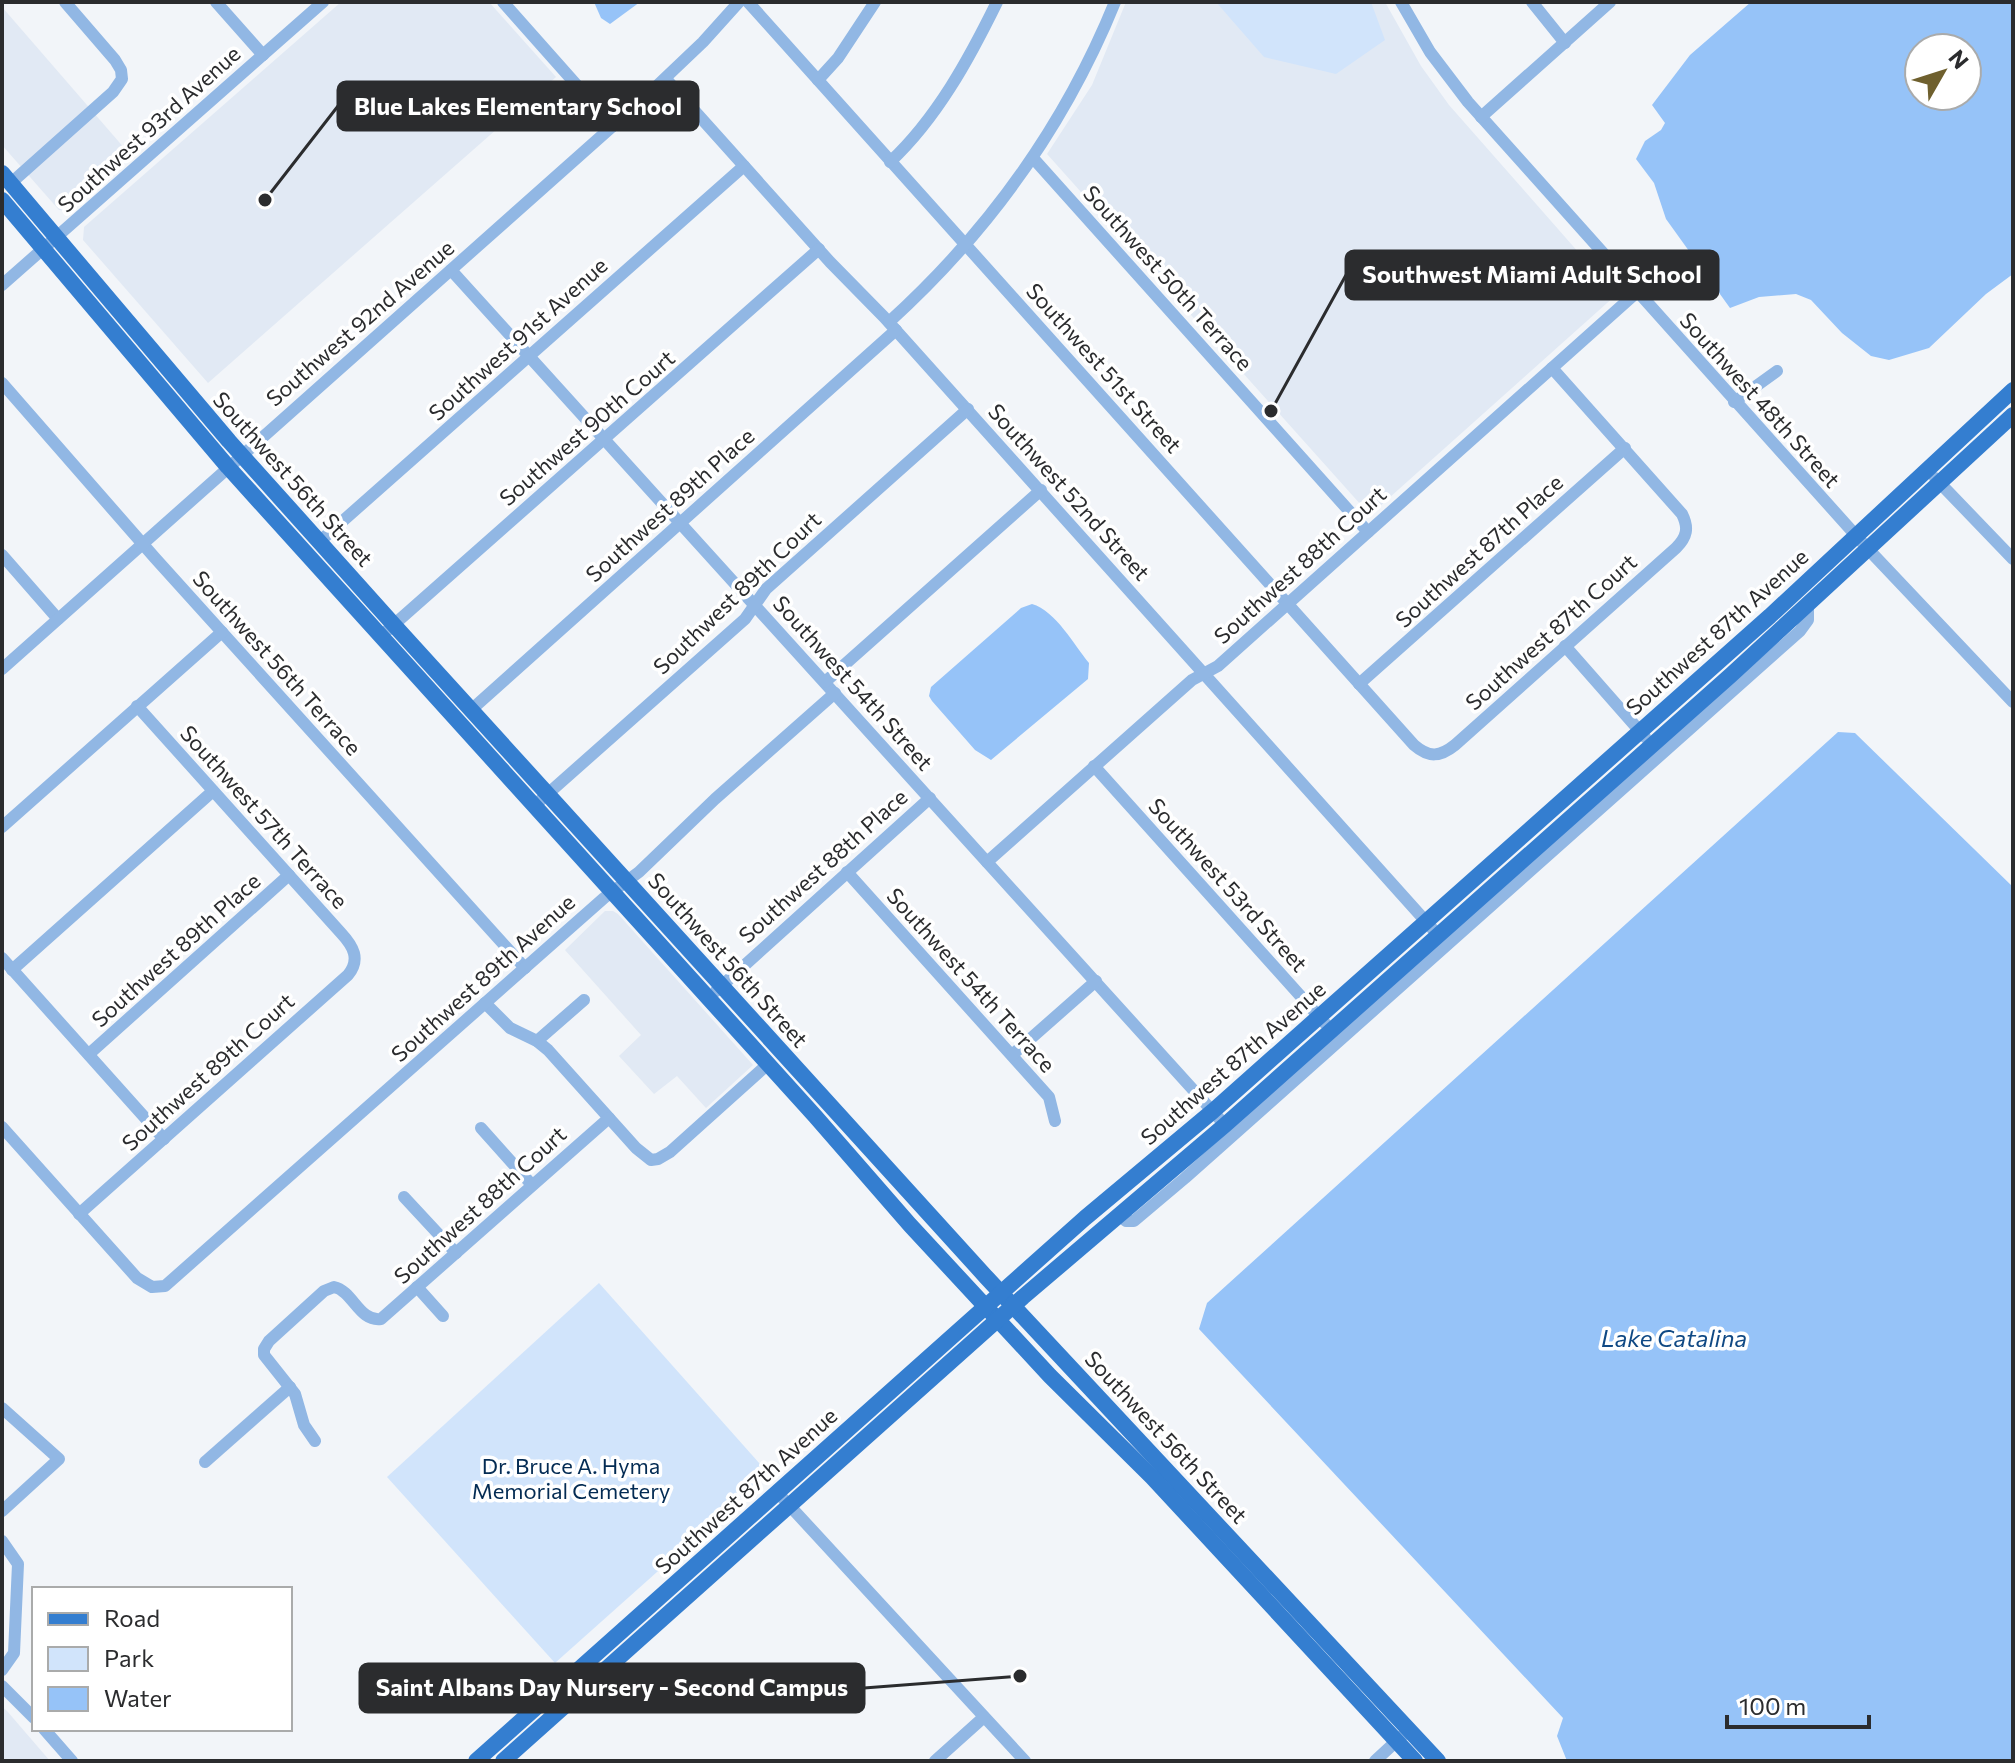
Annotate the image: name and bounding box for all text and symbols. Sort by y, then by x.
north arrow [1903,32,1983,112]
street label: Southwest 93rd Avenue [52,40,245,218]
text: N [1943,44,1975,74]
callout: Blue Lakes Elementary School [338,82,698,130]
text: Blue Lakes Elementary School [354,91,682,120]
street label: Southwest 50th Terrace [1078,179,1259,376]
street label: Southwest 92nd Avenue [260,234,459,412]
street label: Southwest 91st Avenue [423,251,613,426]
callout: Southwest Miami Adult School [1346,251,1718,299]
text: Southwest Miami Adult School [1362,259,1702,288]
street label: Southwest 51st Street [1021,277,1188,458]
street label: Southwest 48th Street [1675,307,1846,493]
street label: Southwest 90th Court [493,344,680,511]
street label: Southwest 56th Street [208,386,379,572]
street label: Southwest 52nd Street [983,398,1156,586]
street label: Southwest 89th Place [580,422,760,587]
street label: Southwest 87th Place [1389,468,1568,633]
street label: Southwest 88th Court [1208,480,1391,649]
street label: Southwest 89th Court [647,506,826,680]
street label: Southwest 87th Avenue [1620,543,1813,721]
street label: Southwest 87th Court [1460,548,1642,716]
street label: Southwest 56th Terrace [187,565,367,760]
street label: Southwest 54th Street [768,590,939,776]
street label: Southwest 57th Terrace [175,720,354,914]
street label: Southwest 88th Place [733,783,913,948]
street label: Southwest 53rd Street [1143,792,1313,977]
street label: Southwest 89th Place [86,867,266,1032]
street label: Southwest 56th Street [643,867,814,1053]
street label: Southwest 54th Terrace [881,882,1061,1077]
street label: Southwest 89th Avenue [385,888,580,1067]
street label: Southwest 87th Avenue [1135,975,1331,1150]
street label: Southwest 89th Court [116,987,299,1156]
street label: Southwest 88th Court [388,1120,571,1289]
water label: Lake Catalina [1601,1323,1747,1352]
street label: Southwest 56th Street [1080,1345,1253,1528]
street label: Southwest 87th Avenue [649,1402,842,1580]
park label: Dr. Bruce A. Hyma Memorial Cemetery [472,1452,670,1504]
legend [32,1587,292,1731]
text: Road [104,1603,160,1632]
text: Park [104,1643,154,1672]
callout: Saint Albans Day Nursery - Second Campus [360,1664,864,1712]
text: Saint Albans Day Nursery - Second Campus [376,1672,848,1701]
scale bar [1727,1679,1869,1729]
text: Water [104,1683,172,1712]
text: 100 m [1739,1691,1806,1720]

